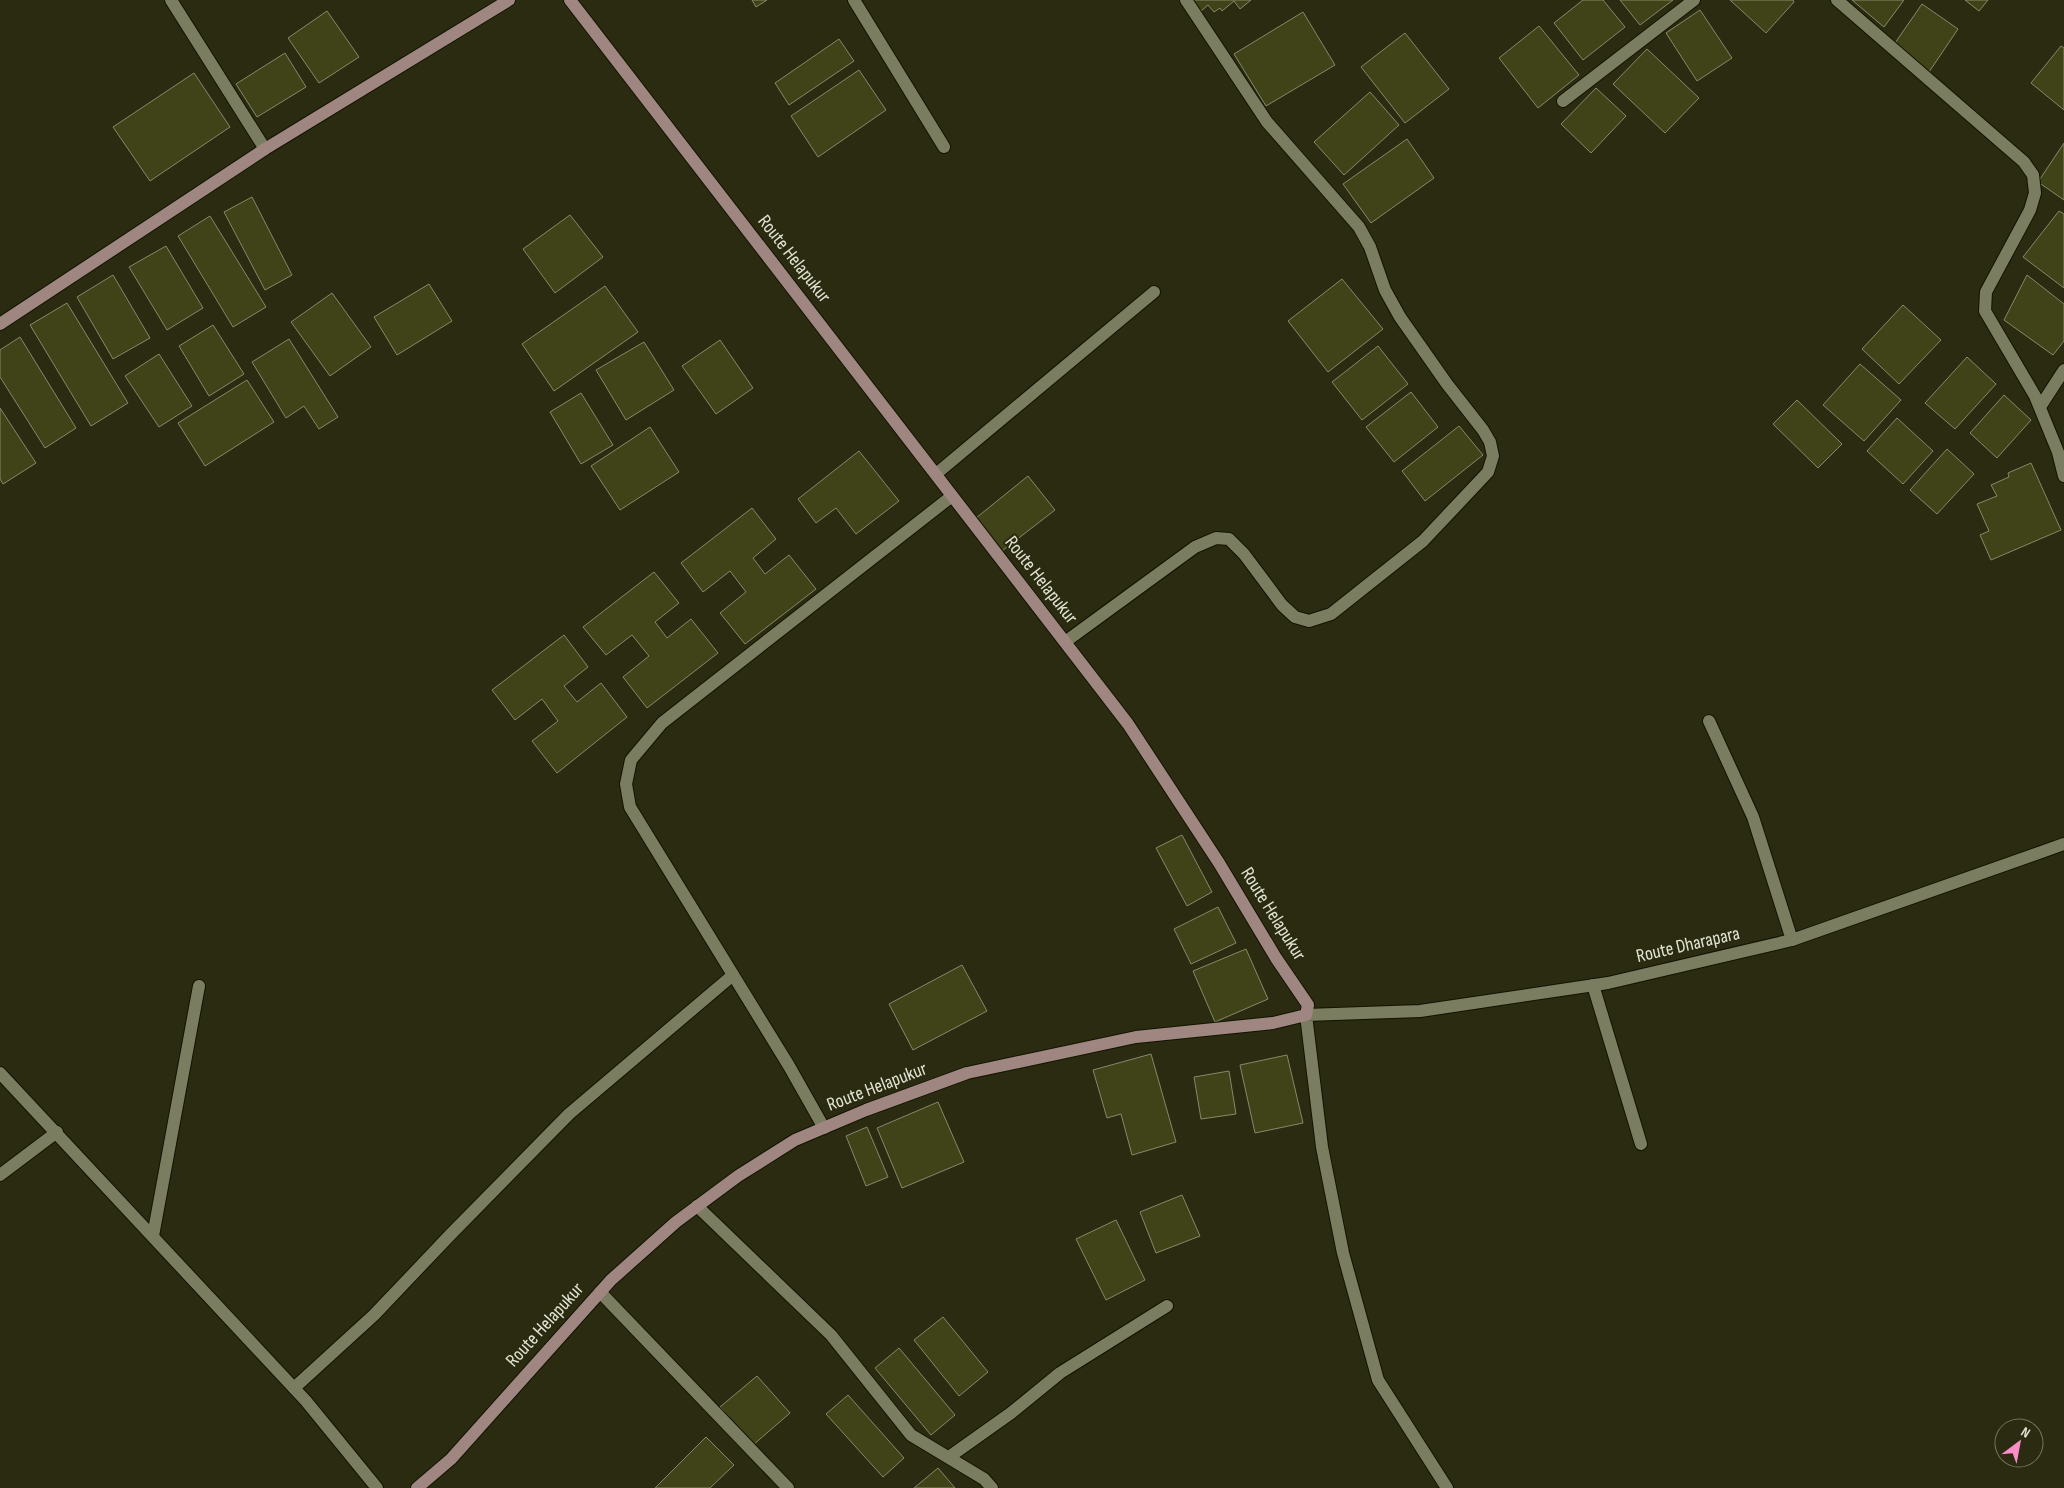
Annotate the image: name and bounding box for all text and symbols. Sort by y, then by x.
street label: Route Helapukur [753,210,836,308]
street label: Route Helapukur [1000,531,1083,629]
street label: Route Helapukur [1235,863,1311,965]
street label: Route Dharapara [1634,922,1742,968]
street label: Route Helapukur [824,1057,931,1117]
street label: Route Helapukur [501,1278,589,1372]
north arrow [1994,1418,2044,1468]
text: N [2018,1423,2033,1442]

